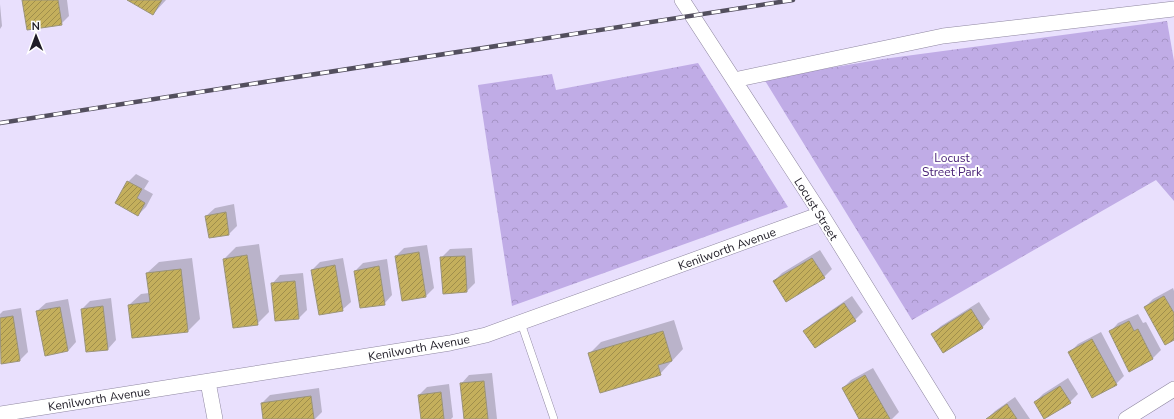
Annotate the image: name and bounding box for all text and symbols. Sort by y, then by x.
north arrow [16,16,56,56]
text: N [32,19,40,34]
park label: Locust Street Park [922,150,983,180]
street label: Locust Street [790,175,842,244]
street label: Kenilworth Avenue [676,224,778,274]
street label: Kenilworth Avenue [367,331,471,365]
street label: Kenilworth Avenue [47,383,151,415]

